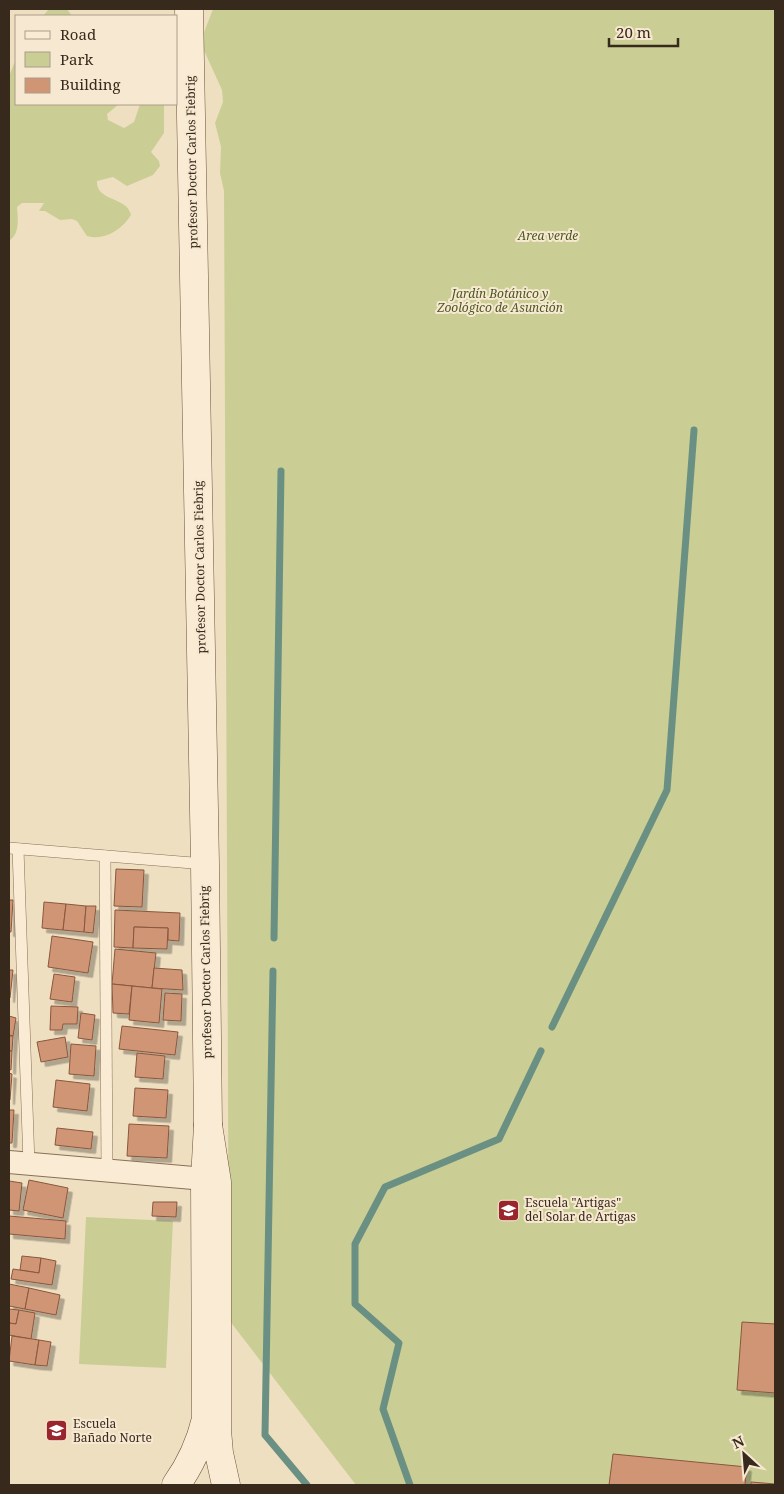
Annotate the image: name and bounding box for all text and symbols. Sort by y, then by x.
legend [15,15,178,105]
scale bar [609,15,678,47]
text: 20 m [616,22,651,42]
text: Road [60,24,96,44]
text: Park [60,49,94,69]
text: Building [60,74,121,94]
street label: profesor Doctor Carlos Fiebrig [181,75,202,249]
park label: Area verde [517,227,578,244]
park label: Jardín Botánico y Zoológico de Asunción [436,285,563,316]
street label: profesor Doctor Carlos Fiebrig [189,480,210,654]
street label: profesor Doctor Carlos Fiebrig [195,885,216,1059]
place label: Escuela "Artigas" del Solar de Artigas [525,1194,636,1225]
school or university icon: Escuela "Artigas" del Solar de Artigas [497,1198,521,1222]
place label: Escuela Bañado Norte [73,1415,152,1446]
school or university icon: Escuela Bañado Norte [45,1419,69,1443]
north arrow [719,1429,769,1479]
text: N [729,1431,747,1453]

